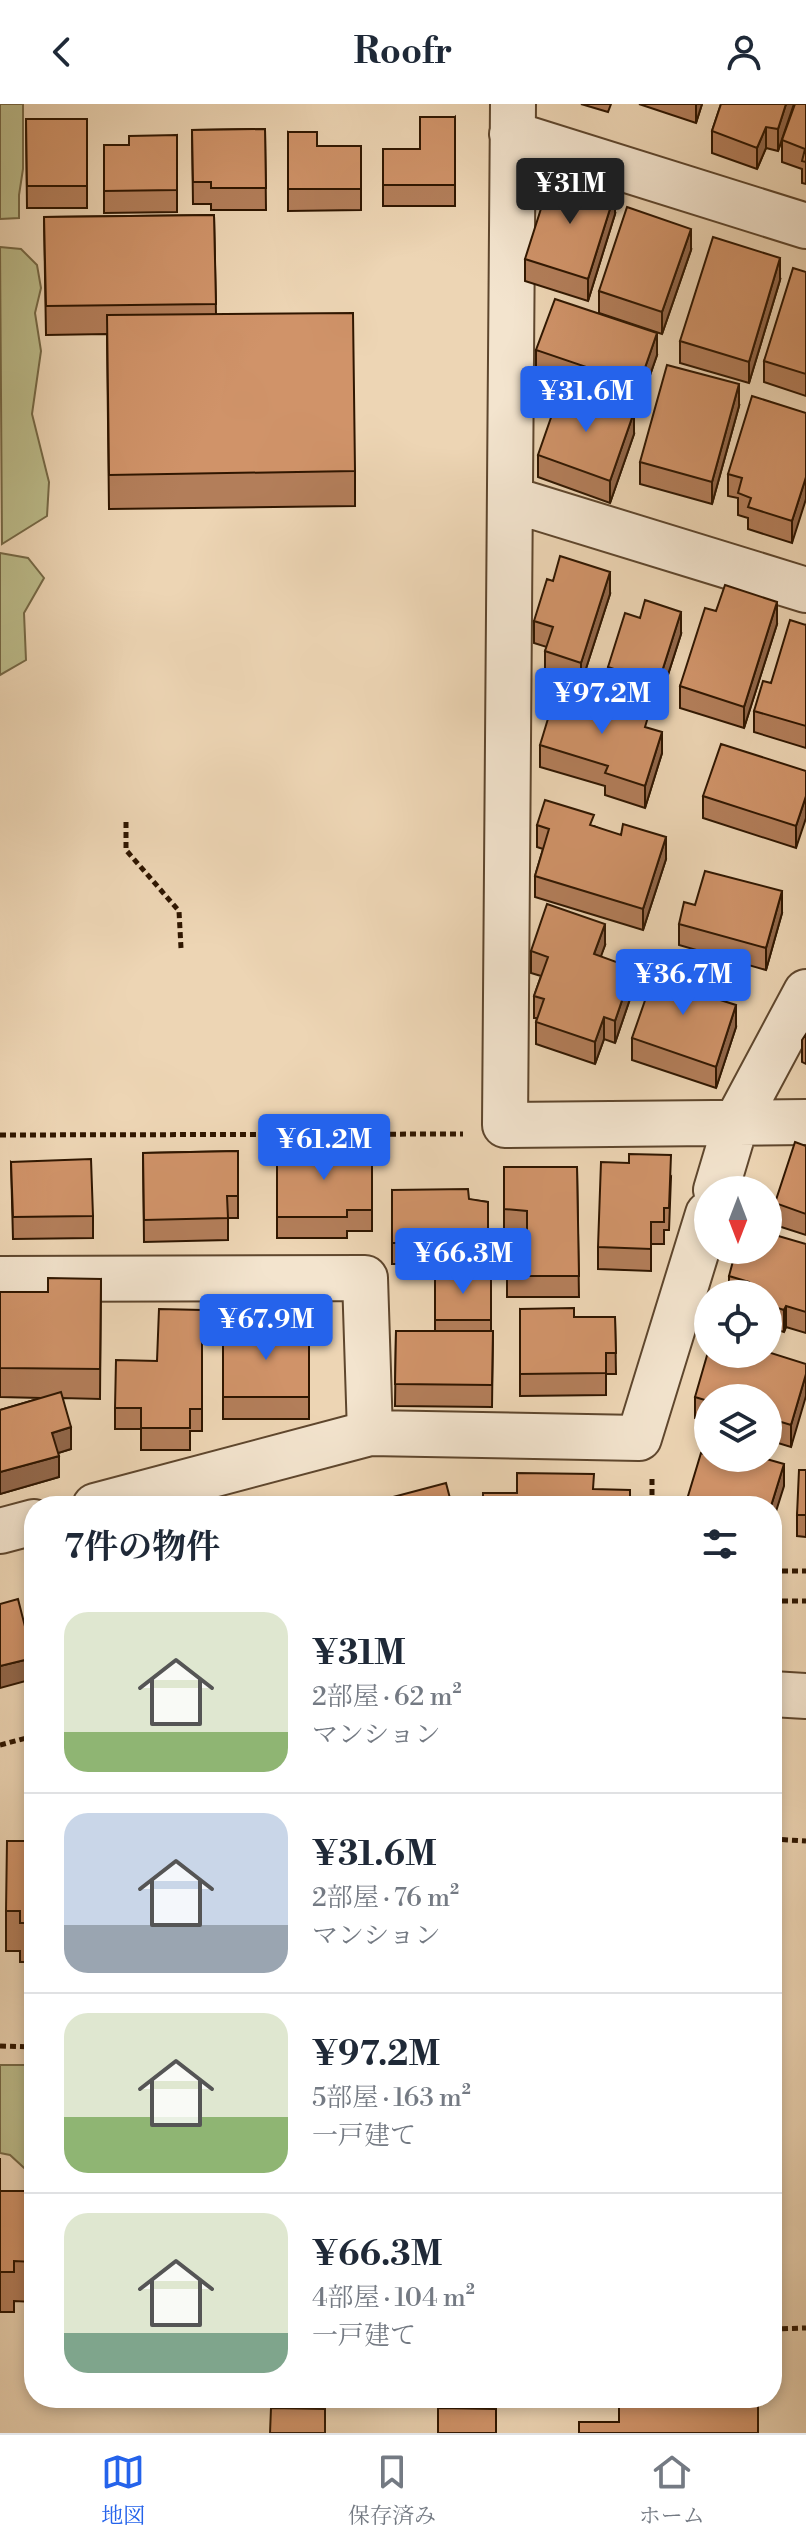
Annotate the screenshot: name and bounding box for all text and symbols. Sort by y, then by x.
icon: back [40,30,84,74]
text: Roofr [354,30,452,75]
icon: person [722,30,766,74]
pin: ¥31M [523,158,617,226]
text: ¥31M [534,168,606,200]
pin: ¥31.6M [521,366,651,434]
text: ¥31.6M [538,376,634,408]
pin: ¥97.2M [537,668,667,736]
text: ¥97.2M [553,678,651,710]
pin: ¥36.7M [618,949,748,1017]
text: ¥36.7M [634,959,732,991]
pin: ¥61.2M [259,1114,389,1182]
text: ¥61.2M [276,1124,372,1156]
north arrow [694,1176,782,1264]
map controls [694,1176,782,1472]
pin: ¥66.3M [398,1228,528,1296]
text: ¥66.3M [413,1238,513,1270]
button: locate [694,1280,782,1368]
pin: ¥67.9M [201,1294,331,1362]
text: ¥67.9M [218,1304,314,1336]
button: layers [694,1384,782,1472]
icon: filters [698,1522,742,1566]
text: 7件の物件 [64,1527,220,1569]
text: ¥31M [312,1633,406,1675]
icon: home [128,1644,224,1740]
text: 2部屋 · 62 m² [312,1681,462,1713]
text: マンション [312,1719,441,1751]
text: ¥31.6M [312,1834,437,1876]
icon: home [128,1845,224,1941]
text: 2部屋 · 76 m² [312,1882,459,1914]
text: マンション [312,1920,441,1952]
text: ¥97.2M [312,2034,440,2076]
icon: home [128,2045,224,2141]
text: 5部屋 · 163 m² [312,2082,471,2114]
text: 一戸建て [312,2120,416,2152]
text: ¥66.3M [312,2234,442,2276]
icon: home [128,2245,224,2341]
text: 4部屋 · 104 m² [312,2282,475,2314]
text: 一戸建て [312,2320,416,2352]
tab: 地図 [101,2450,145,2530]
tab: 保存済み [348,2450,436,2530]
tab: ホーム [639,2450,705,2530]

